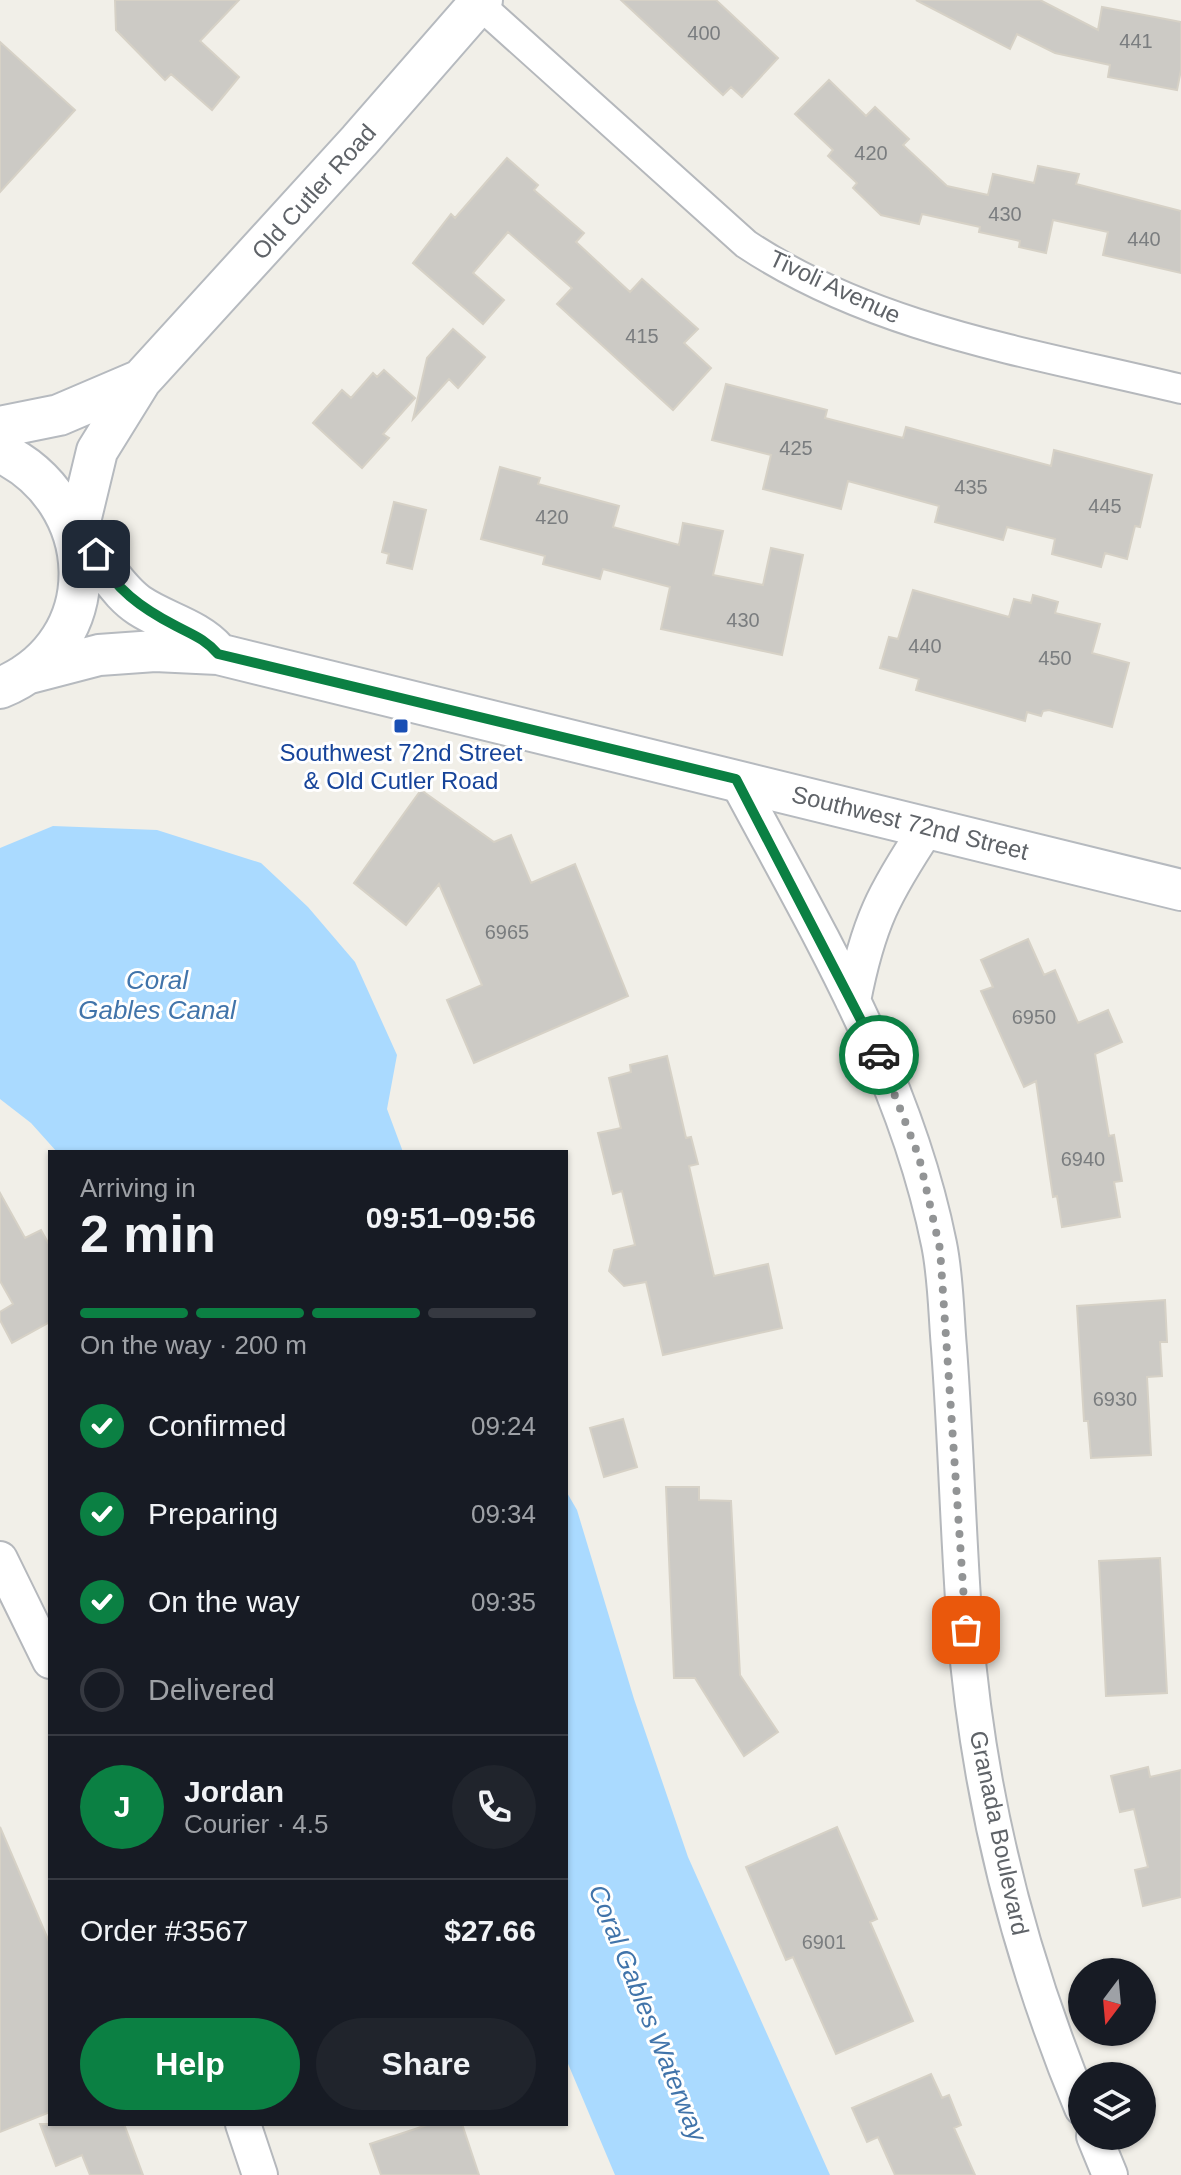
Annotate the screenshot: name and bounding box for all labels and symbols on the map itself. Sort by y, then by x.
house number: 400 [687,22,721,44]
house number: 441 [1119,30,1153,52]
street label: Old Cutler Road [246,119,381,265]
house number: 420 [854,142,888,164]
house number: 430 [988,203,1022,225]
house number: 440 [1127,228,1161,250]
street label: Tivoli Avenue [765,244,905,329]
house number: 415 [625,325,659,347]
house number: 425 [779,437,813,459]
house number: 435 [954,476,988,498]
house number: 445 [1088,495,1122,517]
house number: 420 [535,506,569,528]
pin [62,520,130,588]
house number: 430 [726,609,760,631]
house number: 440 [908,635,942,657]
house number: 450 [1038,647,1072,669]
marker: Southwest 72nd Street & Old Cutler Road [392,717,410,735]
place label: Southwest 72nd Street & Old Cutler Road [280,739,523,794]
street label: Southwest 72nd Street [789,780,1032,865]
house number: 6965 [485,921,529,943]
water label: Coral Gables Canal [78,965,237,1025]
house number: 6950 [1012,1006,1056,1028]
courier [839,1015,919,1095]
house number: 6940 [1061,1148,1105,1170]
house number: 6930 [1093,1388,1137,1410]
pin [932,1596,1000,1664]
street label: Granada Boulevard [965,1728,1034,1937]
water label: Coral Gables Waterway [583,1880,714,2148]
house number: 6901 [802,1931,846,1953]
north arrow [1068,1958,1156,2046]

